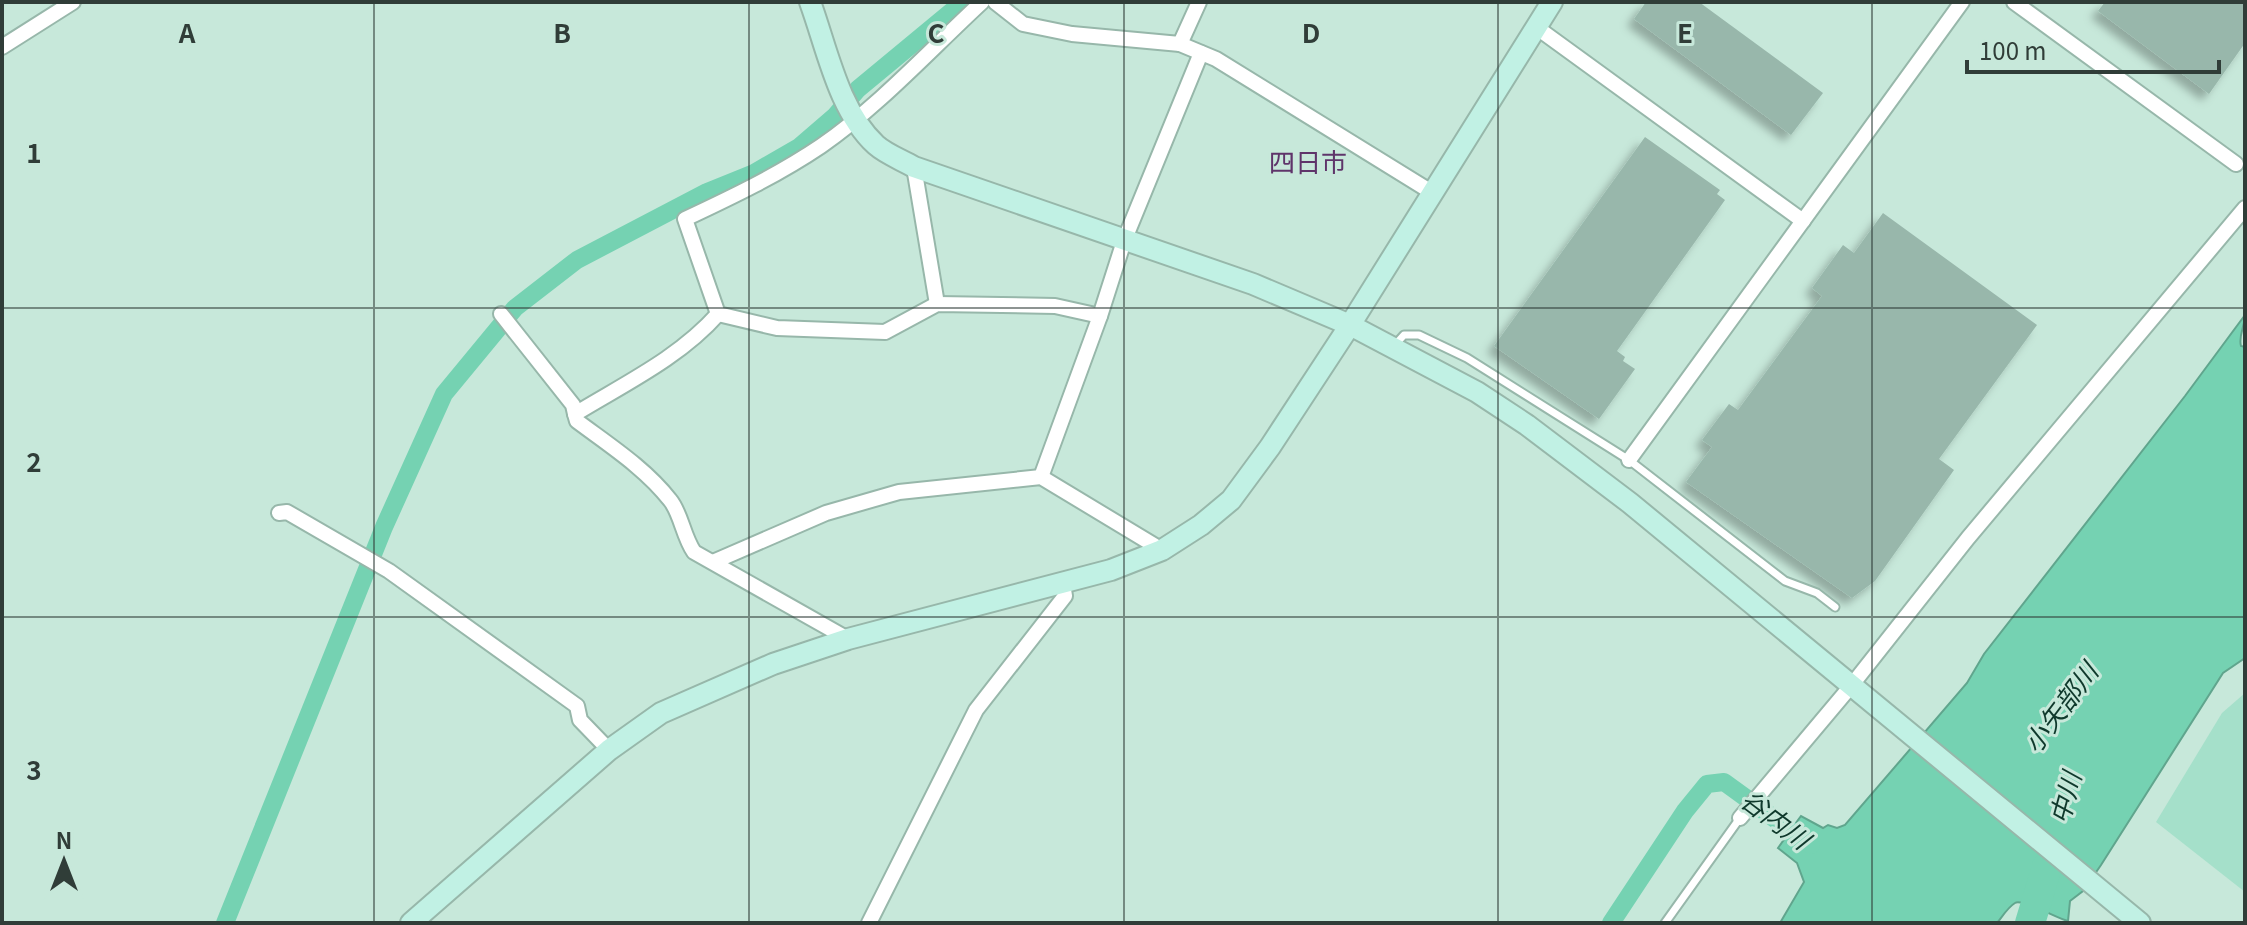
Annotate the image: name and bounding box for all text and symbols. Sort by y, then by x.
text: A [178,13,196,50]
text: B [553,13,571,50]
text: C [927,13,945,50]
text: D [1302,13,1320,50]
text: E [1677,13,1693,50]
scale bar [1967,24,2219,74]
text: 100 m [1979,32,2047,67]
text: 1 [26,133,42,170]
district label: 四日市 [1269,142,1347,179]
text: 2 [26,442,42,479]
water label: 小矢部川 [2013,651,2107,759]
text: 3 [26,750,42,787]
water label: 中川 [2039,765,2089,827]
water label: 谷内川 [1734,780,1821,858]
north arrow [24,821,104,901]
text: N [56,823,72,855]

